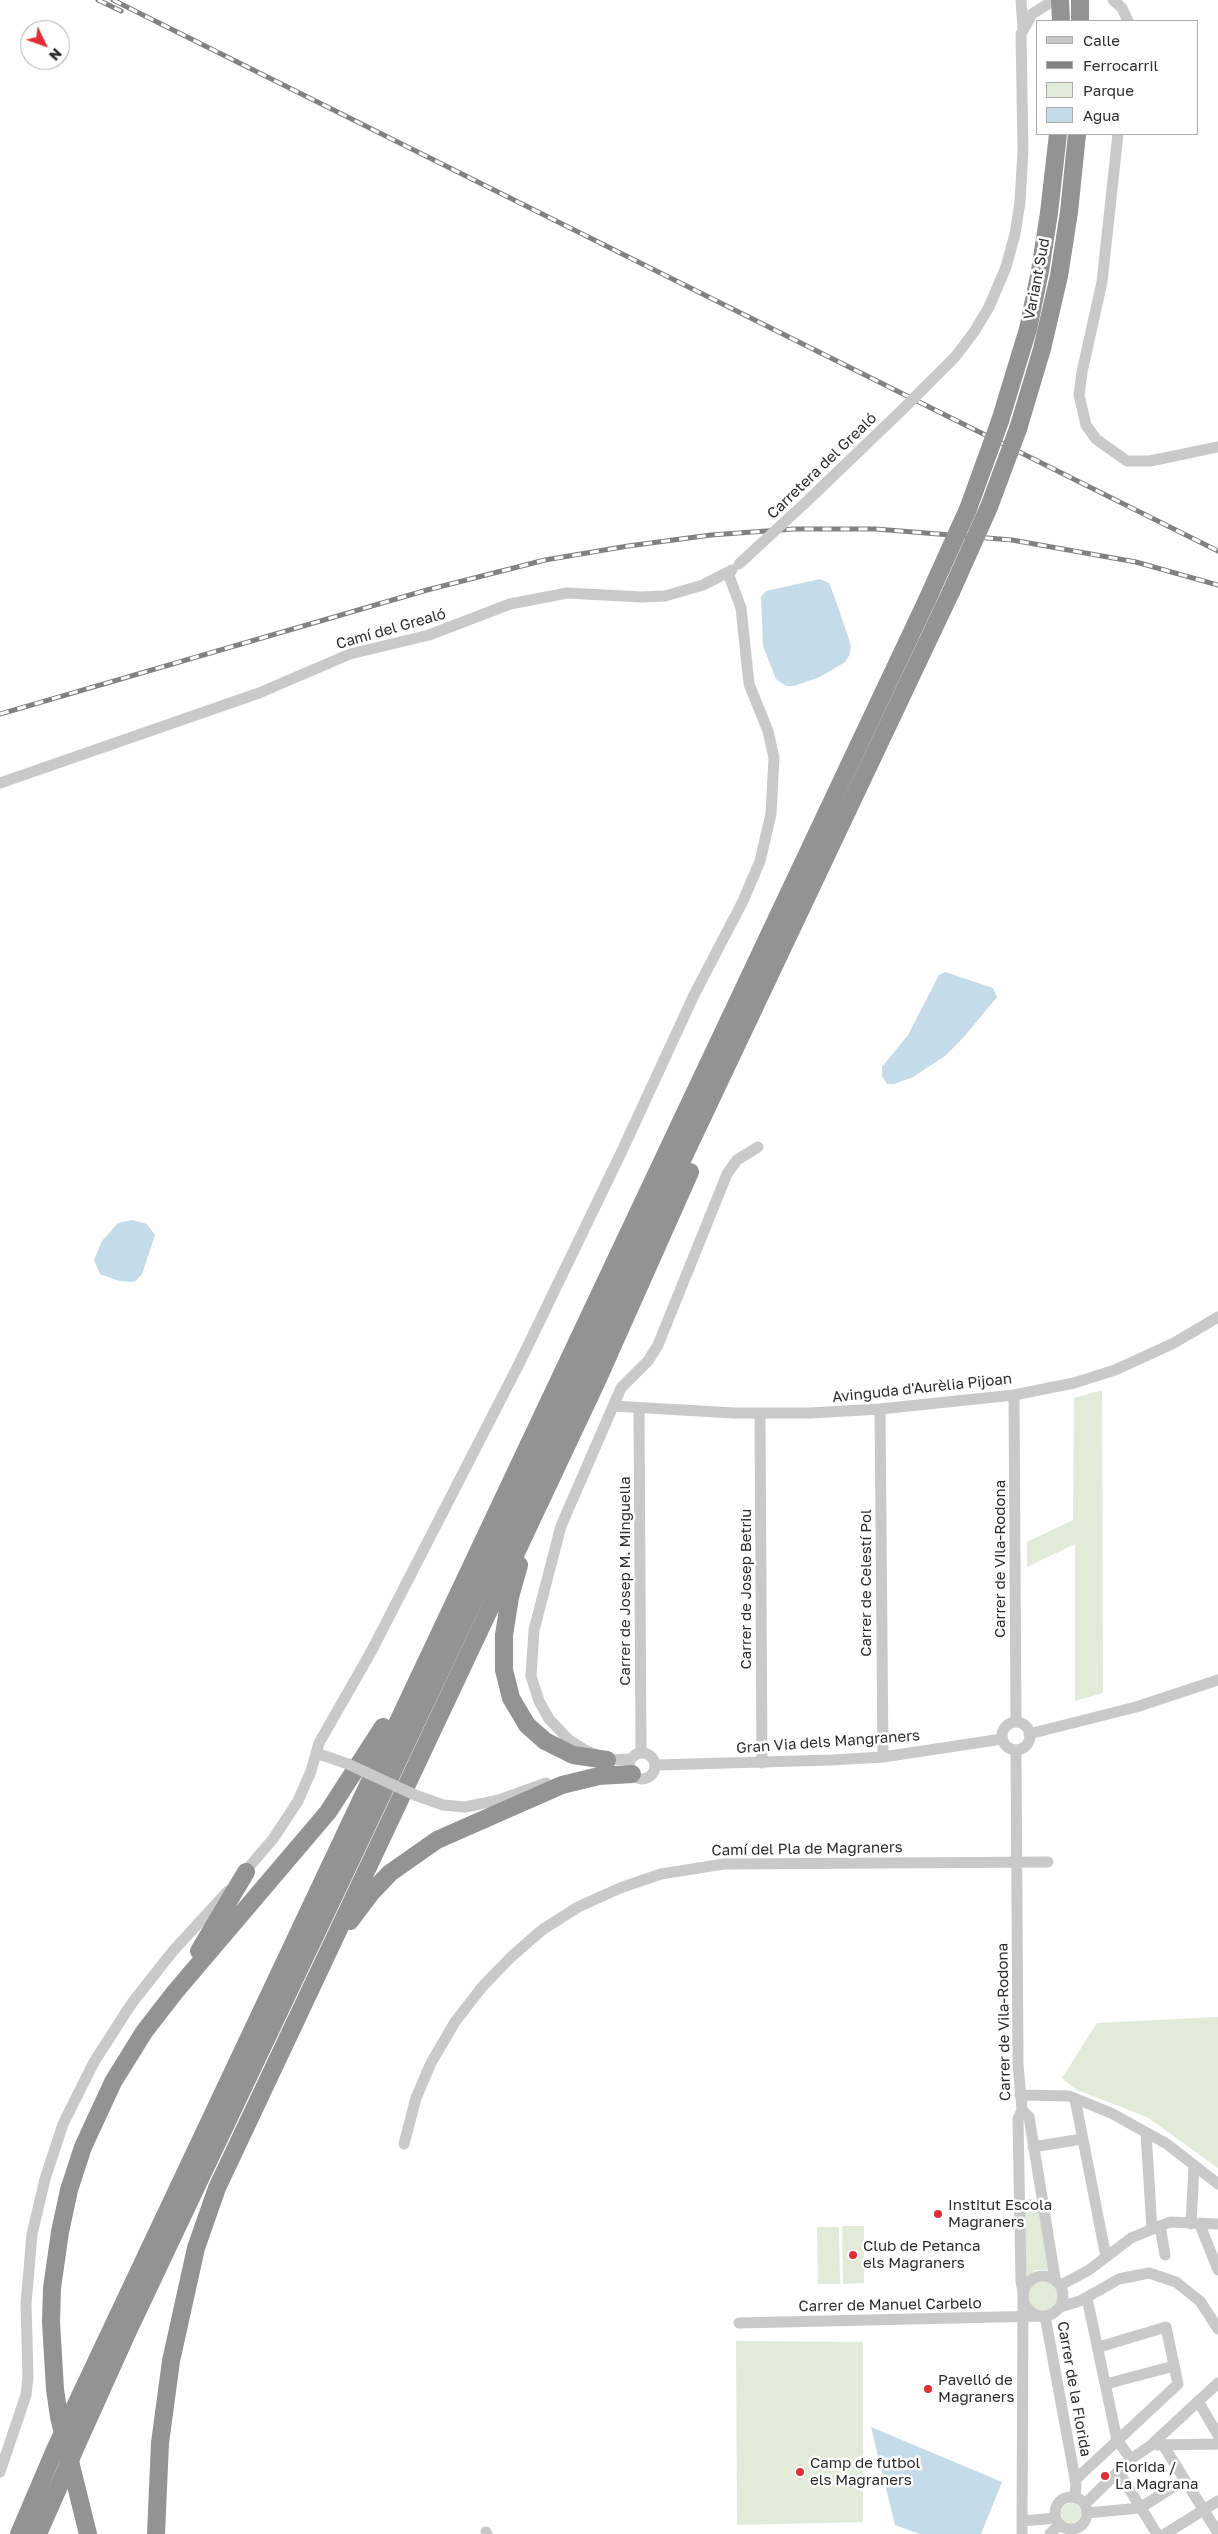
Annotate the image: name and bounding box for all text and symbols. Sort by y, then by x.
north arrow [20,20,70,70]
legend [1036,20,1198,135]
text: Calle [1083,31,1120,49]
text: N [46,45,66,64]
text: Ferrocarril [1083,56,1158,74]
text: Parque [1083,81,1134,99]
text: Agua [1083,106,1120,124]
street label: Variant Sud [1020,237,1054,321]
street label: Carretera del Grealó [764,409,880,523]
street label: Camí del Grealó [334,605,448,653]
street label: Avinguda d'Aurèlia Pijoan [831,1370,1013,1406]
street label: Carrer de Josep M. Minguella [616,1476,634,1686]
street label: Carrer de Vila-Rodona [991,1480,1009,1638]
street label: Carrer de Josep Betriu [737,1509,755,1669]
street label: Carrer de Celestí Pol [857,1509,875,1657]
street label: Gran Via dels Mangraners [736,1727,920,1757]
street label: Camí del Pla de Magraners [711,1838,903,1860]
street label: Carrer de Vila-Rodona [994,1943,1014,2101]
place label: Institut Escola Magraners [948,2196,1052,2231]
marker: Institut Escola Magraners [932,2208,944,2220]
place label: Club de Petanca els Magraners [863,2237,980,2272]
marker: Club de Petanca els Magraners [847,2249,859,2261]
street label: Carrer de Manuel Carbelo [798,2294,982,2316]
street label: Carrer de la Florida [1053,2320,1095,2458]
place label: Pavelló de Magraners [938,2371,1014,2406]
marker: Pavelló de Magraners [922,2383,934,2395]
place label: Camp de futbol els Magraners [810,2454,920,2489]
place label: Florida / La Magrana [1115,2458,1198,2493]
marker: Camp de futbol els Magraners [794,2466,806,2478]
marker: Florida / La Magrana [1099,2470,1111,2482]

